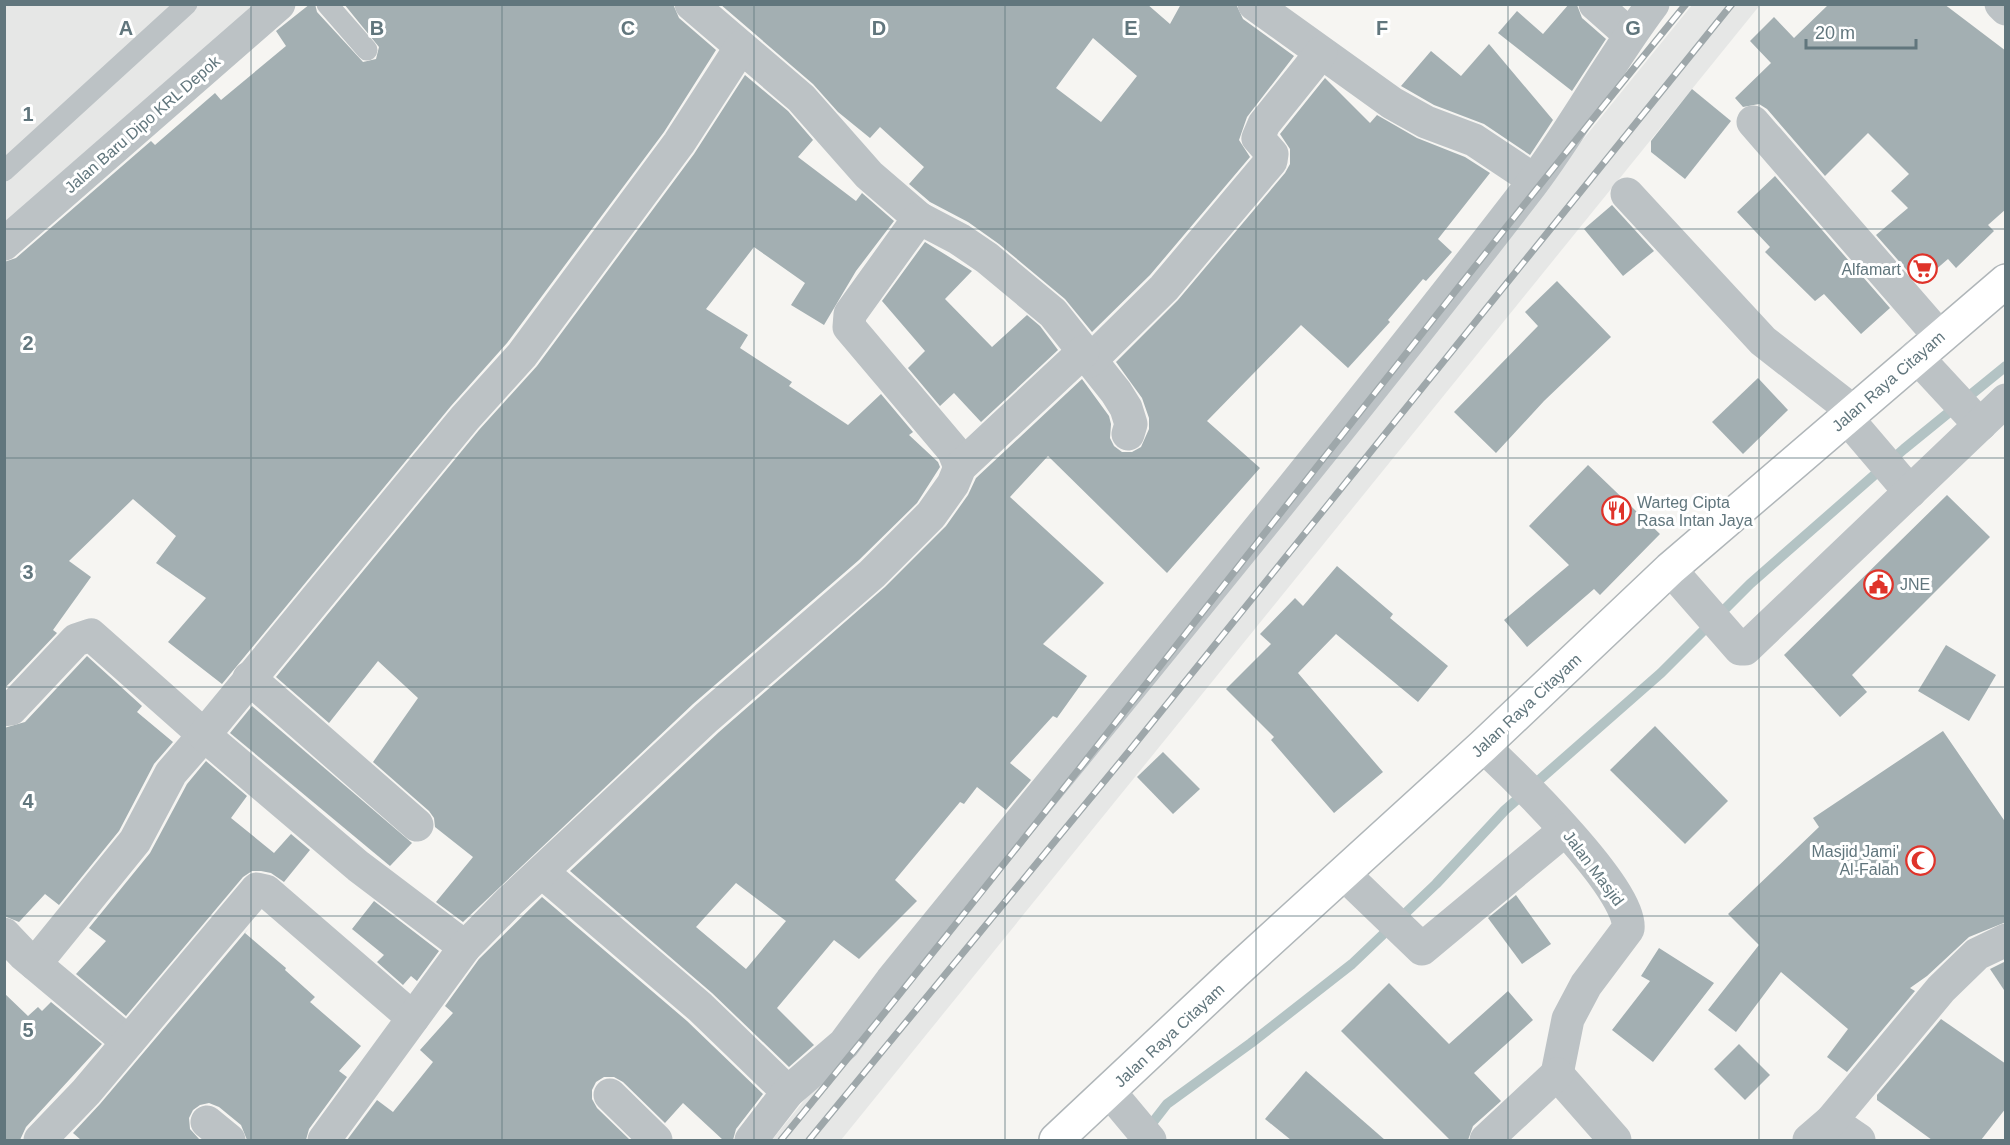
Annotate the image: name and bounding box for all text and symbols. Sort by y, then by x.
scale bar [1806,12,1916,50]
text: A [119,17,133,39]
text: B [370,17,384,39]
text: C [621,17,635,39]
text: D [872,17,886,39]
text: E [1124,17,1138,39]
text: F [1376,17,1388,39]
text: G [1625,17,1641,39]
text: 20 m [1815,23,1855,43]
street label: Jalan Baru Dipo KRL Depok [61,52,224,196]
text: 1 [22,103,34,125]
supermarket icon: Alfamart [1906,253,1938,285]
place label: Alfamart [1841,261,1902,278]
street label: Jalan Raya Citayam [1829,328,1948,435]
text: 2 [22,332,34,354]
place label: Warteg Cipta Rasa Intan Jaya [1637,494,1753,529]
restaurant icon: Warteg Cipta Rasa Intan Jaya [1600,495,1632,527]
text: 3 [22,561,34,583]
public building icon: JNE [1863,568,1895,600]
place label: JNE [1900,576,1930,593]
street label: Jalan Raya Citayam [1468,650,1584,760]
text: 4 [22,790,34,812]
street label: Jalan Masjid [1560,828,1627,909]
place label: Masjid Jami' Al-Falah [1811,843,1899,878]
mosque icon: Masjid Jami' Al-Falah [1904,844,1936,876]
street label: Jalan Raya Citayam [1111,980,1227,1090]
text: 5 [22,1019,34,1041]

